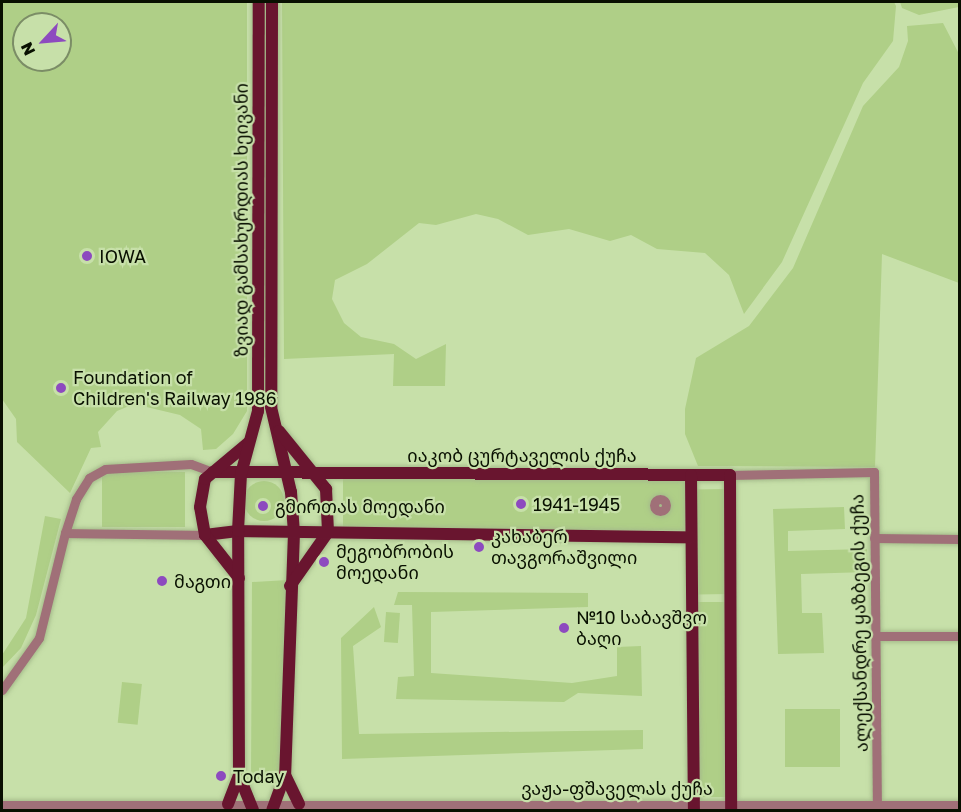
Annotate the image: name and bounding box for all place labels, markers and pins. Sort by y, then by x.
place label: IOWA [99,245,146,267]
marker: IOWA [80,249,94,263]
place label: Foundation of Children's Railway 1986 [73,367,277,410]
marker: Foundation of Children's Railway 1986 [54,381,68,395]
place label: 1941-1945 [533,493,620,515]
place label: გმირთას მოედანი [275,495,445,517]
marker: 1941-1945 [514,497,528,511]
marker: გმირთას მოედანი [256,499,270,513]
place label: კახაბერ თავგორაშვილი [491,526,637,568]
marker: კახაბერ თავგორაშვილი [472,540,486,554]
place label: მეგობრობის მოედანი [336,541,454,584]
marker: მეგობრობის მოედანი [317,555,331,569]
place label: მაგთი [174,570,231,592]
marker: მაგთი [155,574,169,588]
place label: №10 საბავშვო ბაღი [576,607,707,650]
marker: №10 საბავშვო ბაღი [557,621,571,635]
place label: Today [233,765,284,787]
marker: Today [214,769,228,783]

